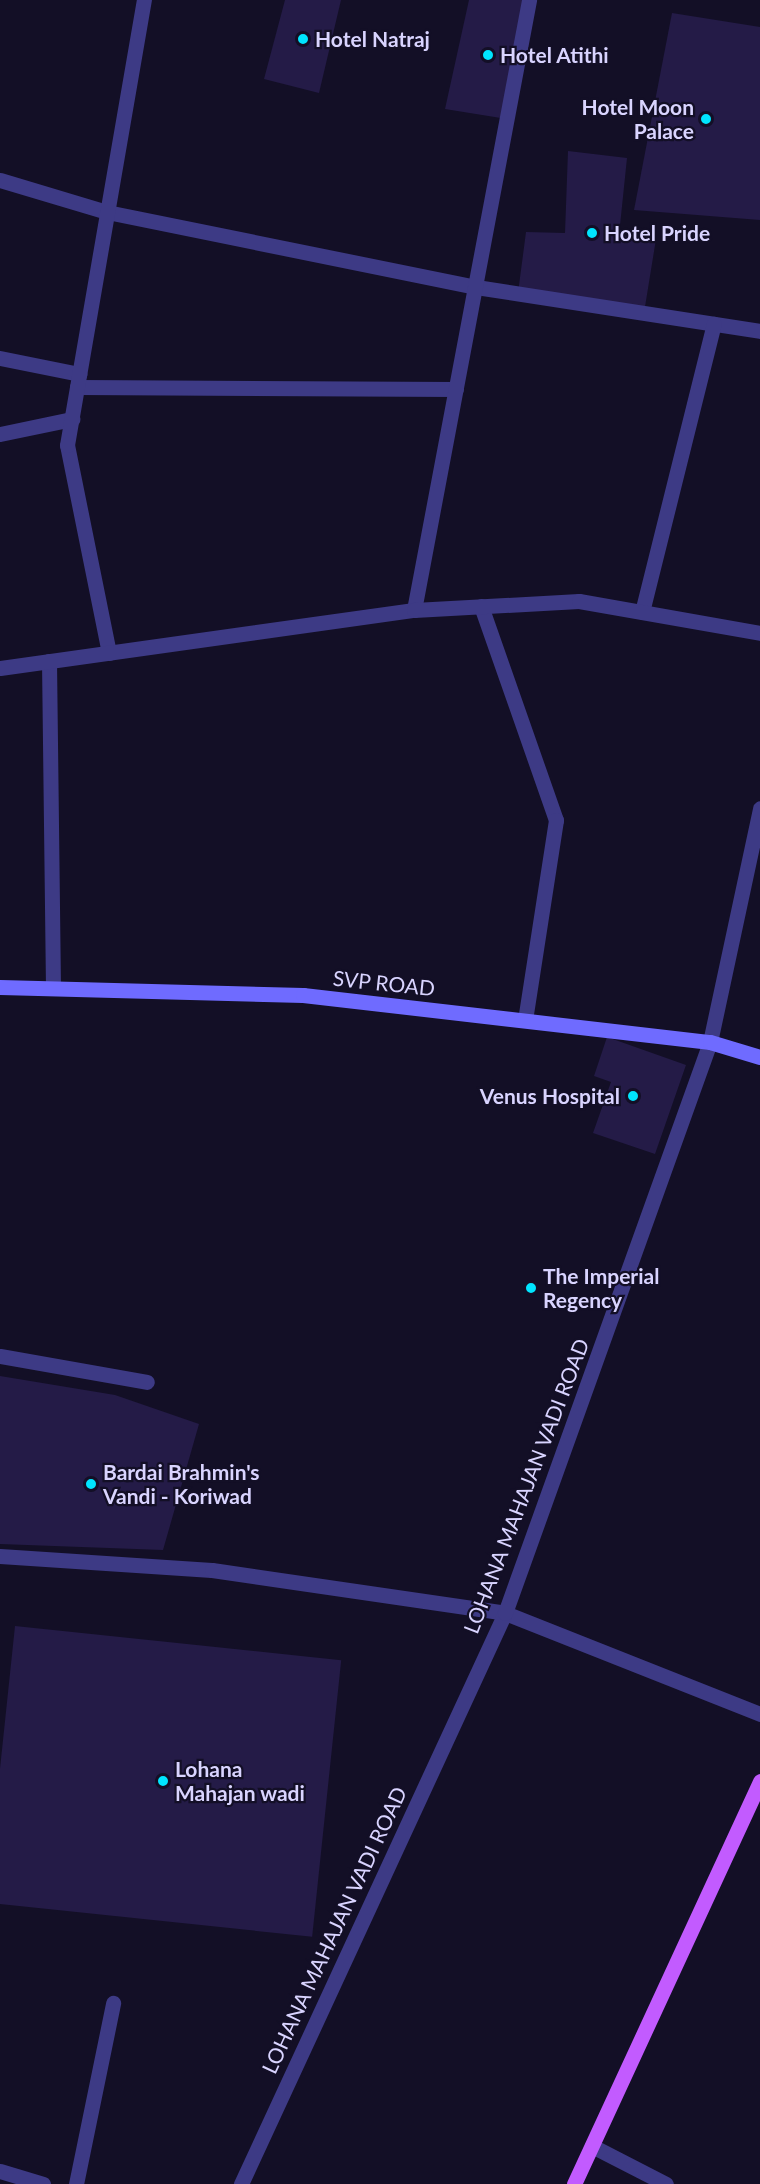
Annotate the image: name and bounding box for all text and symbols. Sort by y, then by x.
place label: Hotel Natraj [315,26,430,52]
marker: Hotel Natraj [296,32,310,46]
place label: Hotel Atithi [500,42,609,68]
marker: Hotel Atithi [481,48,495,62]
place label: Hotel Moon Palace [582,94,694,144]
marker: Hotel Moon Palace [699,112,713,126]
place label: Hotel Pride [604,220,710,246]
marker: Hotel Pride [585,226,599,240]
street label: SVP ROAD [331,965,437,1001]
place label: Venus Hospital [480,1083,620,1109]
marker: Venus Hospital [624,1087,642,1105]
place label: The Imperial Regency [543,1263,659,1313]
marker: The Imperial Regency [524,1281,538,1295]
street label: LOHANA MAHAJAN VADI ROAD [458,1334,594,1638]
place label: Bardai Brahmin's Vandi - Koriwad [103,1459,260,1509]
marker: Bardai Brahmin's Vandi - Koriwad [84,1477,98,1491]
place label: Lohana Mahajan wadi [175,1756,305,1806]
marker: Lohana Mahajan wadi [156,1774,170,1788]
street label: LOHANA MAHAJAN VADI ROAD [256,1782,412,2078]

